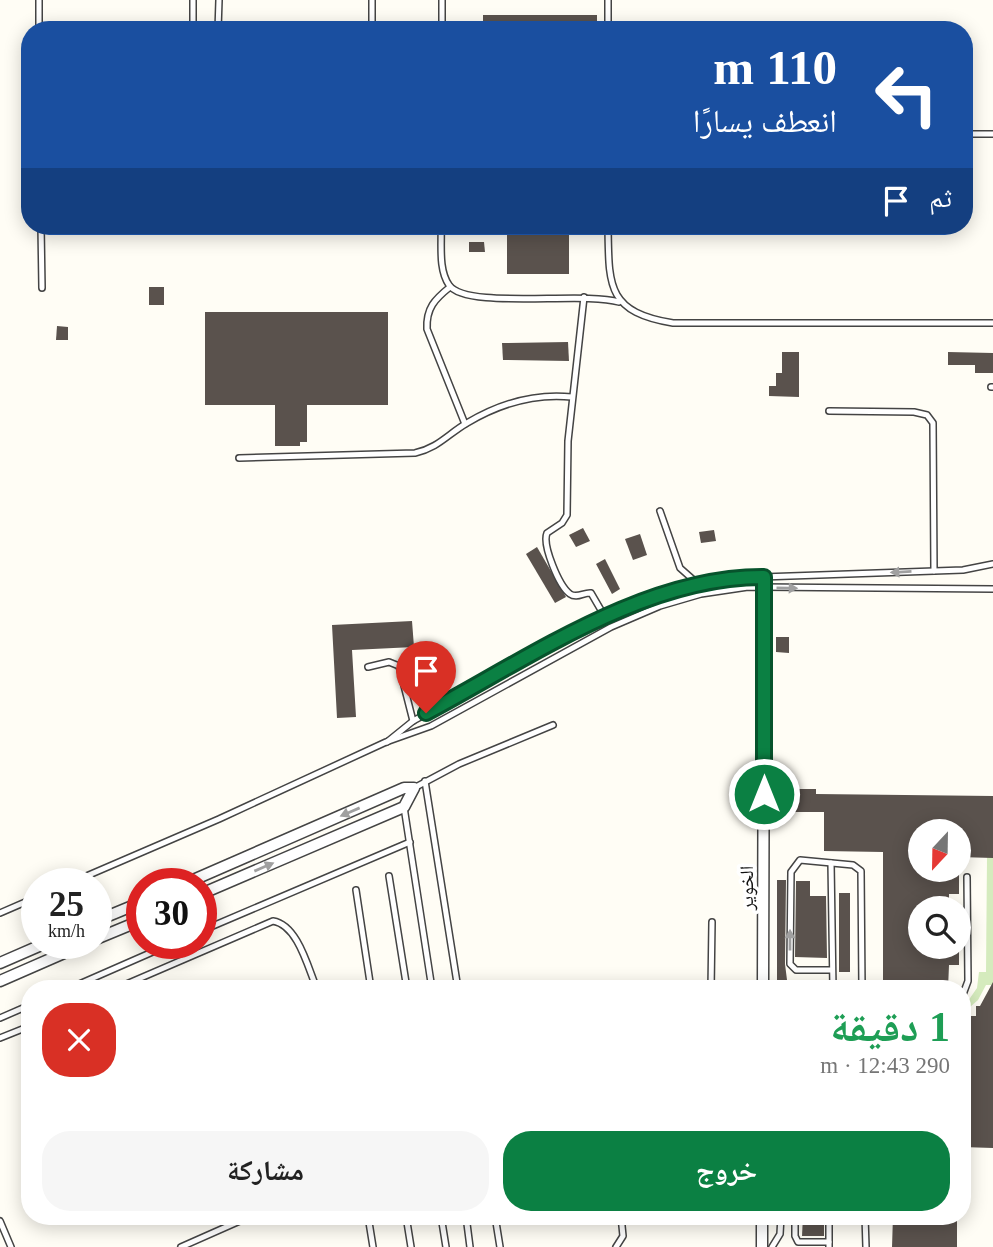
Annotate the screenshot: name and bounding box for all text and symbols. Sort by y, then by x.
text: 110 m [713,40,837,95]
icon: left [861,49,952,140]
text: انعطف يسارًا [693,103,837,139]
icon: arrive [877,182,915,220]
text: ثم [929,184,952,213]
one-way arrow [890,567,912,578]
one-way arrow [777,582,799,594]
pin [396,641,456,713]
icon: arrive [407,652,445,690]
position arrow [727,757,801,831]
one-way arrow [340,807,361,818]
north arrow [908,819,971,882]
map controls [908,819,971,959]
one-way arrow [254,861,274,873]
street label: الخوير [736,866,758,911]
speed limit sign: 30 [126,868,217,959]
text: 25 [49,885,84,924]
button: search [908,896,971,959]
text: km/h [48,921,85,941]
one-way arrow [784,929,796,951]
button: close [42,1003,116,1077]
text: 1 دقيقة [830,1004,950,1050]
text: 290 m · 12:43 [820,1053,950,1078]
button: مشاركة [42,1131,489,1211]
button: خروج [503,1131,950,1211]

